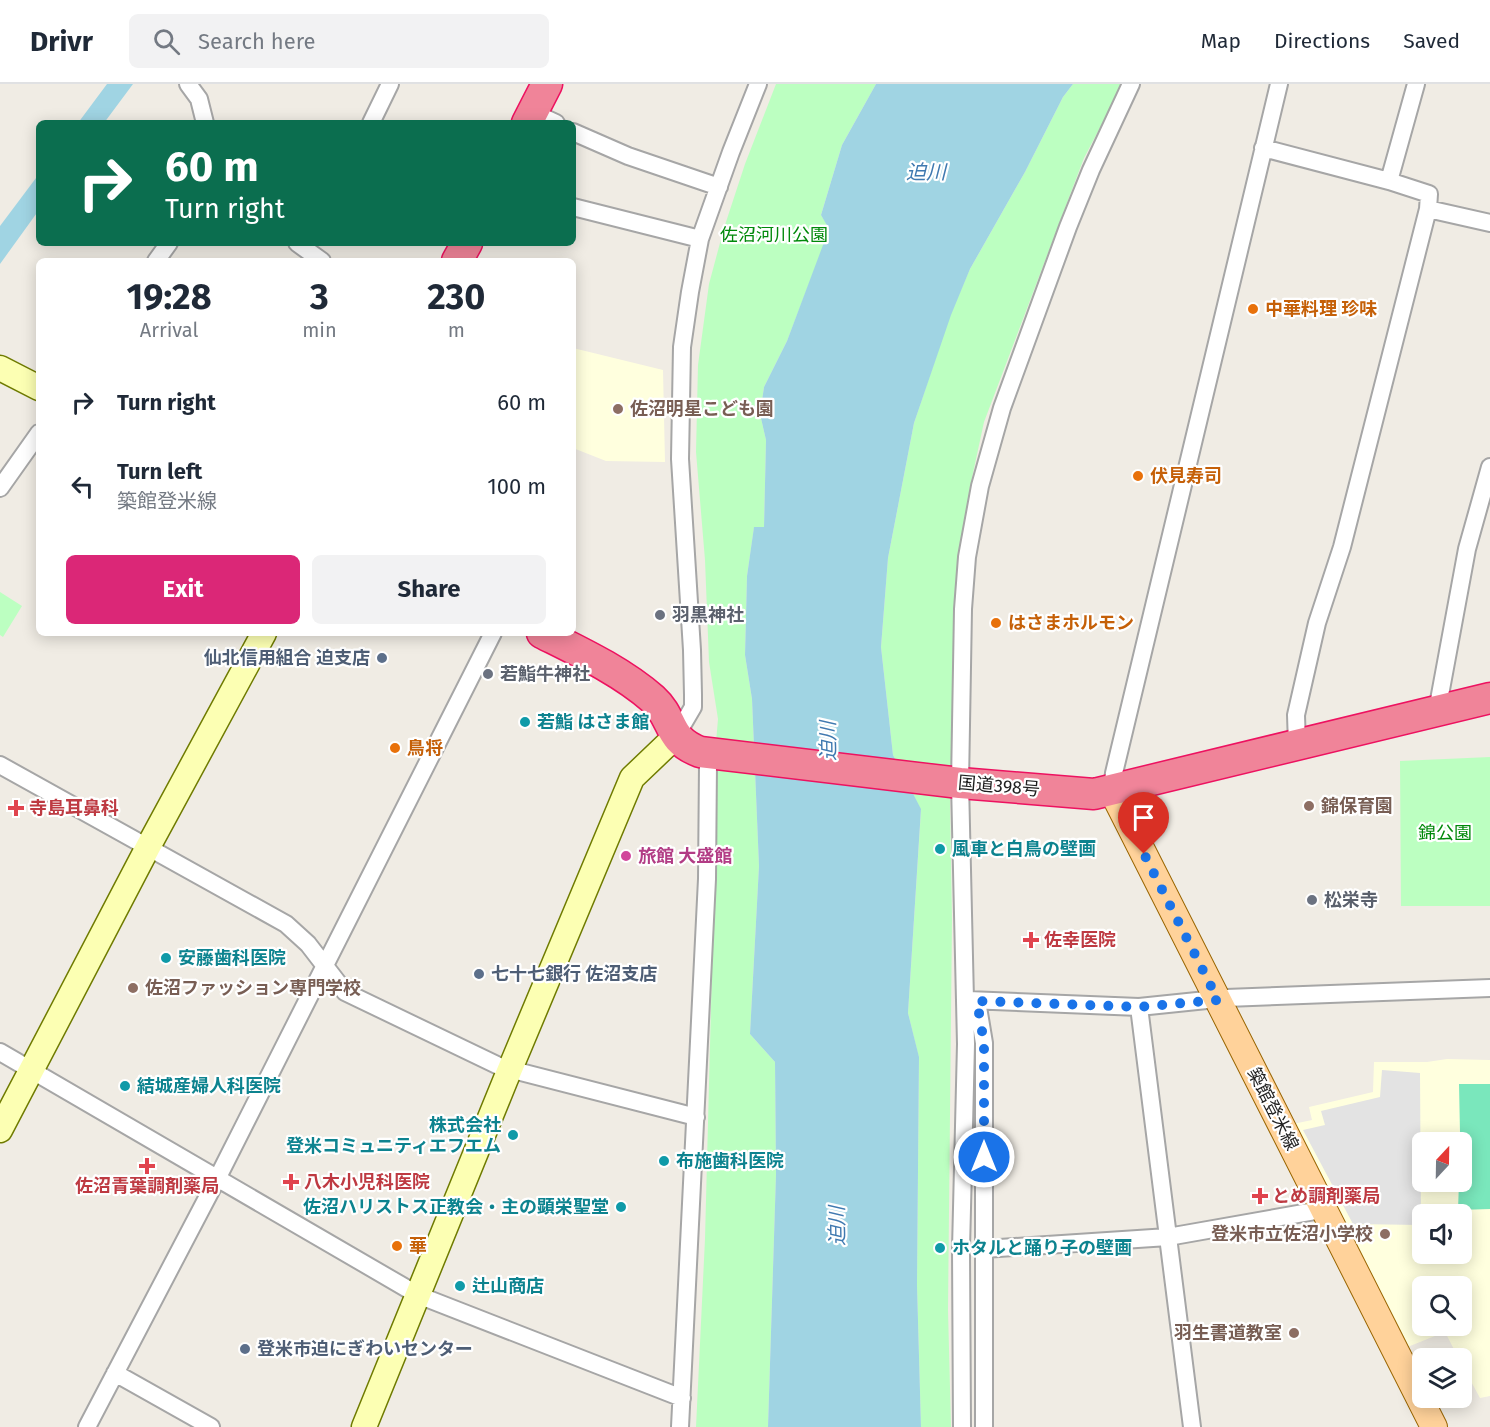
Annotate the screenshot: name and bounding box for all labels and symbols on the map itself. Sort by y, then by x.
water label: 迫川 [906,160,948,184]
park label: 佐沼河川公園 [720,224,828,246]
place label: 中華料理 珍味 [1265,298,1377,320]
marker: 中華料理 珍味 [1246,302,1260,316]
place label: 佐沼明星こども園 [630,398,774,420]
marker: 佐沼明星こども園 [611,402,625,416]
place label: 伏見寿司 [1150,465,1222,487]
marker: 伏見寿司 [1131,469,1145,483]
place label: 羽黒神社 [672,604,744,626]
marker: 羽黒神社 [653,608,667,622]
place label: はさまホルモン [1008,612,1134,634]
marker: はさまホルモン [989,616,1003,630]
place label: 仙北信用組合 迫支店 [204,647,370,669]
marker: 仙北信用組合 迫支店 [375,651,389,665]
place label: 若鮨牛神社 [500,663,590,685]
marker: 若鮨牛神社 [481,667,495,681]
place label: 若鮨 はさま館 [537,711,649,733]
marker: 若鮨 はさま館 [518,715,532,729]
water label: 迫川 [816,719,840,761]
place label: 鳥将 [407,737,443,759]
marker: 鳥将 [388,741,402,755]
street label: 国道398号 [957,771,1041,801]
pin [1118,792,1169,854]
place label: 錦保育園 [1321,795,1393,817]
place label: 寺島耳鼻科 [29,797,119,819]
marker: 寺島耳鼻科 [7,799,25,817]
marker: 錦保育園 [1302,799,1316,813]
park label: 錦公園 [1418,822,1472,844]
place label: 風車と白鳥の壁画 [952,838,1096,860]
marker: 風車と白鳥の壁画 [933,842,947,856]
place label: 旅館 大盛館 [638,845,732,867]
marker: 旅館 大盛館 [619,849,633,863]
place label: 松栄寺 [1324,889,1378,911]
marker: 松栄寺 [1305,893,1319,907]
place label: 佐幸医院 [1044,929,1116,951]
marker: 佐幸医院 [1022,931,1040,949]
place label: 安藤歯科医院 [178,947,286,969]
marker: 安藤歯科医院 [159,951,173,965]
place label: 七十七銀行 佐沼支店 [491,963,657,985]
marker: 七十七銀行 佐沼支店 [472,967,486,981]
place label: 佐沼ファッション専門学校 [145,977,361,999]
marker: 佐沼ファッション専門学校 [126,981,140,995]
street label: 築館登米線 [1243,1064,1303,1154]
place label: 結城産婦人科医院 [137,1075,281,1097]
marker: 結城産婦人科医院 [118,1079,132,1093]
place label: 株式会社 登米コミュニティエフエム [286,1114,501,1157]
position arrow [952,1125,1016,1189]
marker: 株式会社 登米コミュニティエフエム [506,1128,520,1142]
north arrow [1412,1132,1472,1192]
place label: 布施歯科医院 [676,1150,784,1172]
marker: 布施歯科医院 [657,1154,671,1168]
marker: 佐沼青葉調剤薬局 [140,1159,154,1173]
place label: 八木小児科医院 [304,1171,430,1193]
marker: 八木小児科医院 [282,1173,300,1191]
place label: 佐沼青葉調剤薬局 [75,1175,219,1197]
place label: とめ調剤薬局 [1272,1185,1380,1207]
marker: とめ調剤薬局 [1253,1189,1267,1203]
place label: 佐沼ハリストス正教会・主の顕栄聖堂 [303,1196,609,1218]
marker: 佐沼ハリストス正教会・主の顕栄聖堂 [614,1200,628,1214]
water label: 迫川 [825,1204,849,1246]
place label: 登米市立佐沼小学校 [1211,1223,1373,1245]
marker: 登米市立佐沼小学校 [1378,1227,1392,1241]
place label: 華 [409,1235,427,1257]
place label: ホタルと踊り子の壁画 [952,1237,1132,1259]
marker: 華 [390,1239,404,1253]
marker: ホタルと踊り子の壁画 [933,1241,947,1255]
place label: 辻山商店 [472,1275,544,1297]
marker: 辻山商店 [453,1279,467,1293]
place label: 羽生書道教室 [1174,1322,1282,1344]
marker: 羽生書道教室 [1287,1326,1301,1340]
place label: 登米市迫にぎわいセンター [257,1338,473,1360]
marker: 登米市迫にぎわいセンター [238,1342,252,1356]

